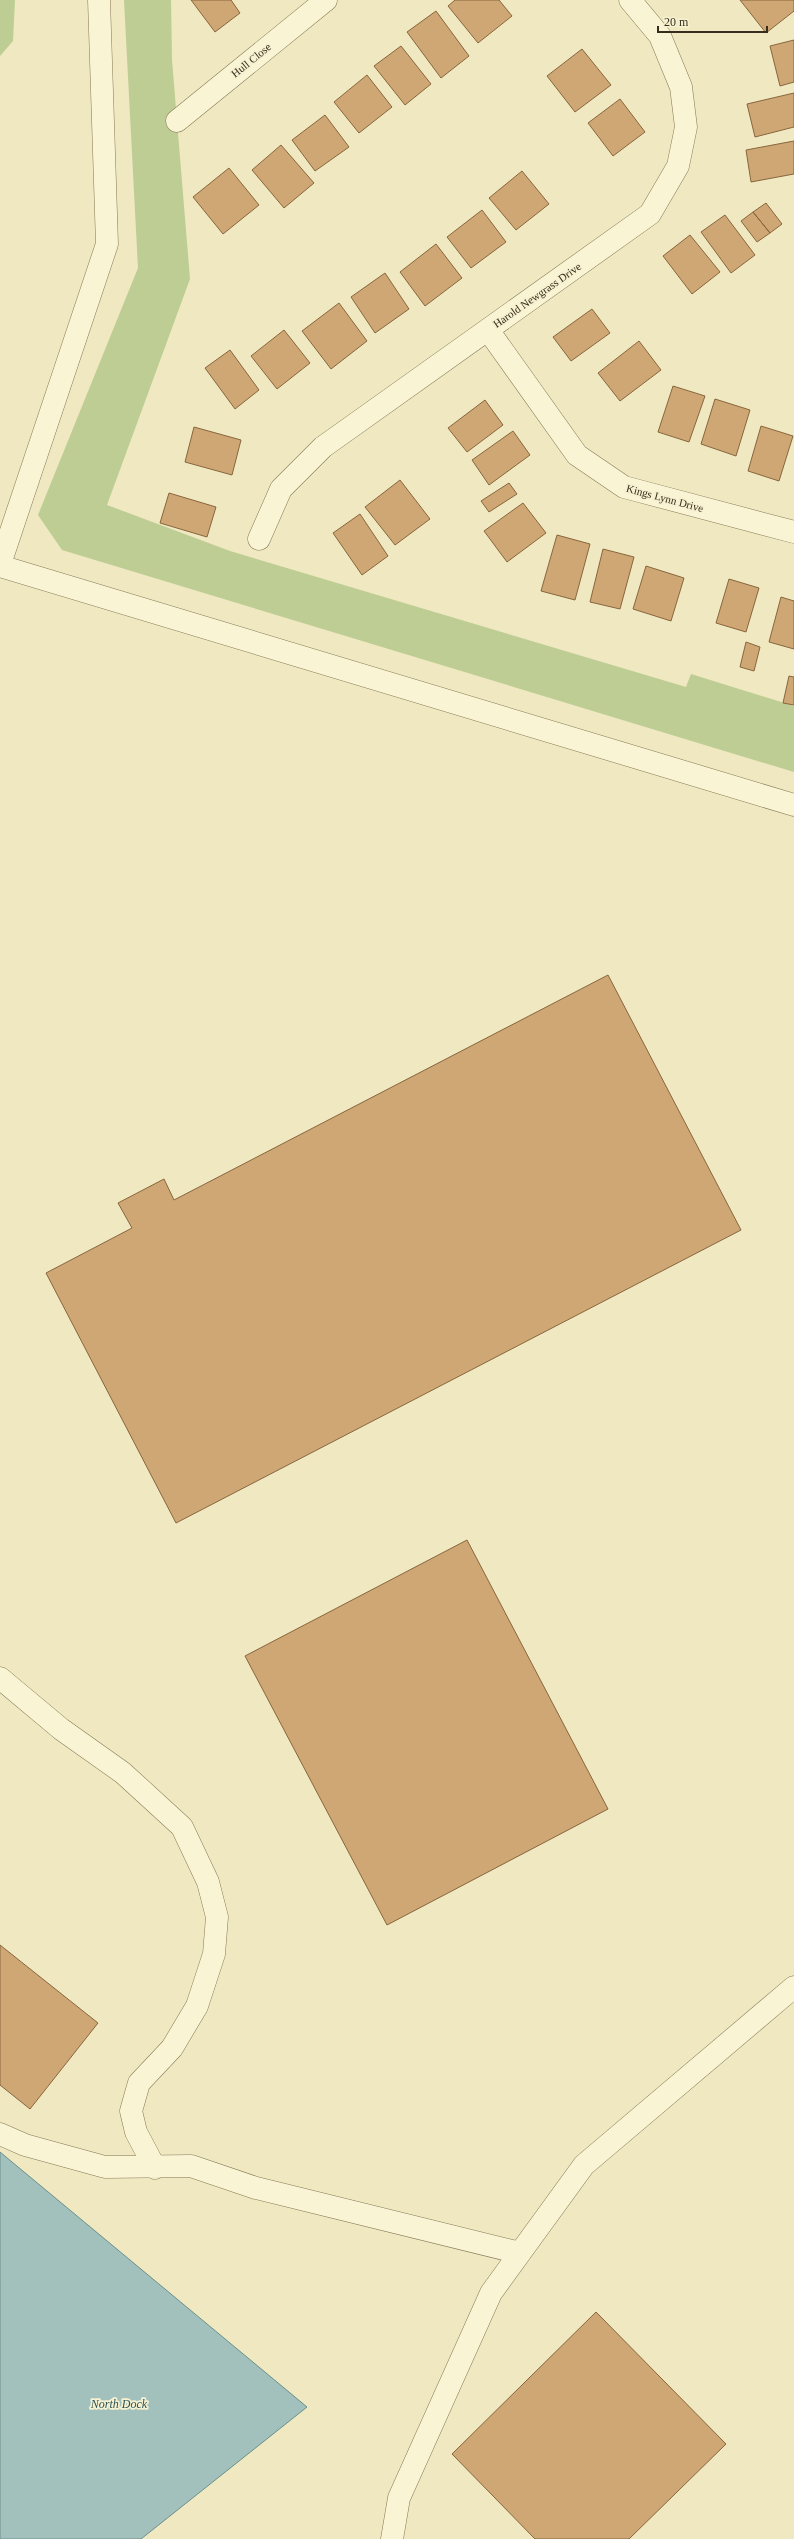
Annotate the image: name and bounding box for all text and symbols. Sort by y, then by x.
scale bar [658,8,767,34]
text: 20 m [664,15,689,29]
street label: Hull Close [229,40,273,80]
street label: Harold Newgrass Drive [491,260,583,330]
street label: Kings Lynn Drive [625,482,705,514]
water label: North Dock [90,2397,148,2411]

